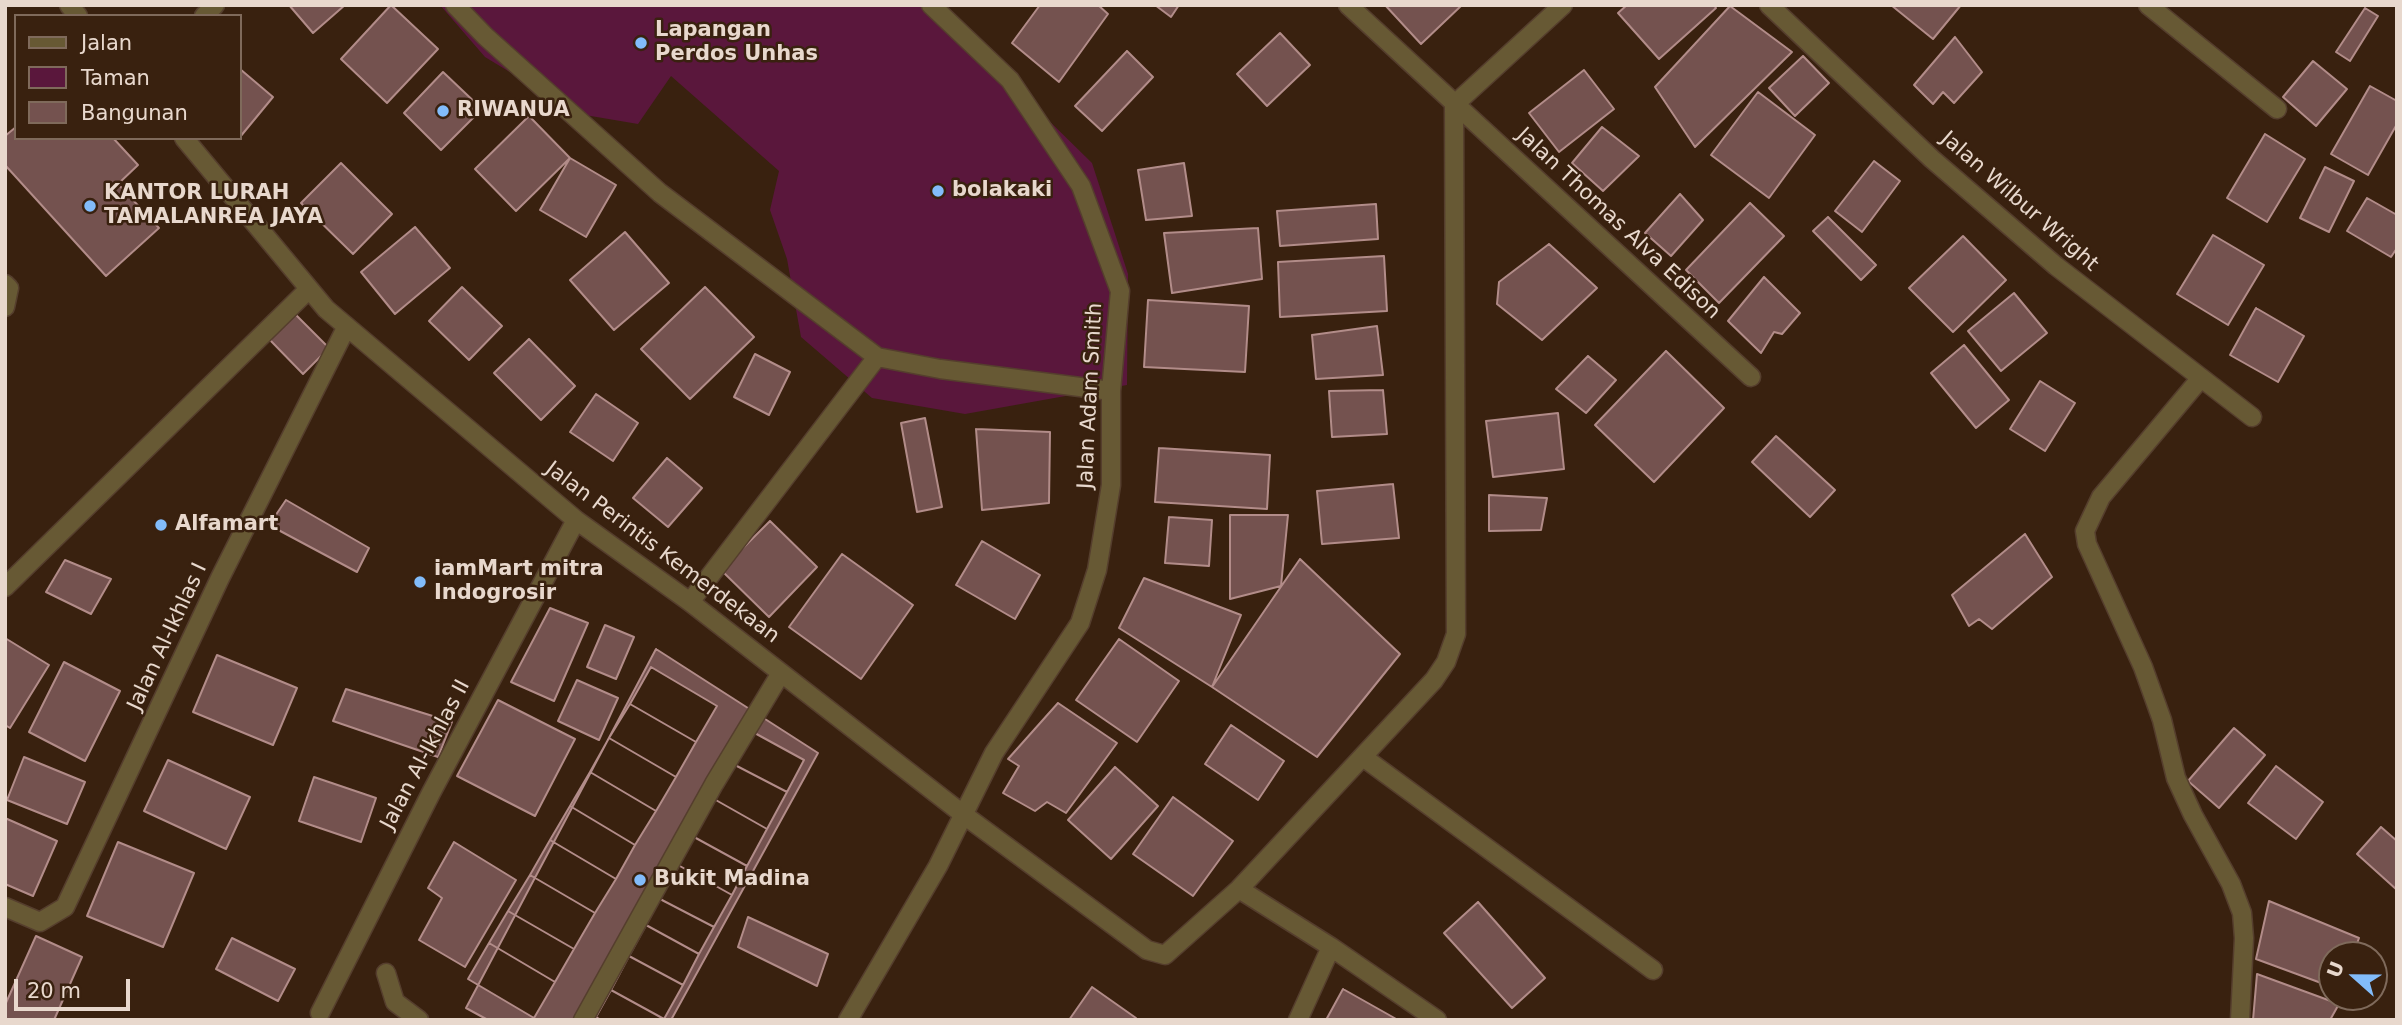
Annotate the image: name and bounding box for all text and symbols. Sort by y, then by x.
legend [14,14,242,140]
place label: Lapangan Perdos Unhas [655,18,818,68]
text: Jalan [81,31,132,55]
marker: Lapangan Perdos Unhas [633,35,649,51]
text: Taman [81,66,150,90]
place label: RIWANUA [457,98,570,124]
text: Bangunan [81,101,188,125]
marker: RIWANUA [435,103,451,119]
street label: Jalan Thomas Alva Edison [1511,123,1725,325]
street label: Jalan Wilbur Wright [1935,127,2103,277]
place label: bolakaki [952,178,1052,204]
place label: KANTOR LURAH TAMALANREA JAYA [104,181,323,231]
marker: bolakaki [930,183,946,199]
marker: KANTOR LURAH TAMALANREA JAYA [82,198,98,214]
street label: Jalan Adam Smith [1074,302,1108,490]
street label: Jalan Perintis Kemerdekaan [540,457,784,649]
place label: Alfamart [175,512,278,538]
marker: Alfamart [153,517,169,533]
place label: iamMart mitra Indogrosir [434,557,604,607]
street label: Jalan Al-Ikhlas I [123,559,213,715]
marker: iamMart mitra Indogrosir [412,574,428,590]
street label: Jalan Al-Ikhlas II [376,676,476,834]
place label: Bukit Madina [654,867,810,893]
marker: Bukit Madina [632,872,648,888]
north arrow [2318,941,2388,1011]
text: U [2322,958,2348,980]
scale bar [18,965,133,1009]
text: 20 m [27,979,81,1003]

